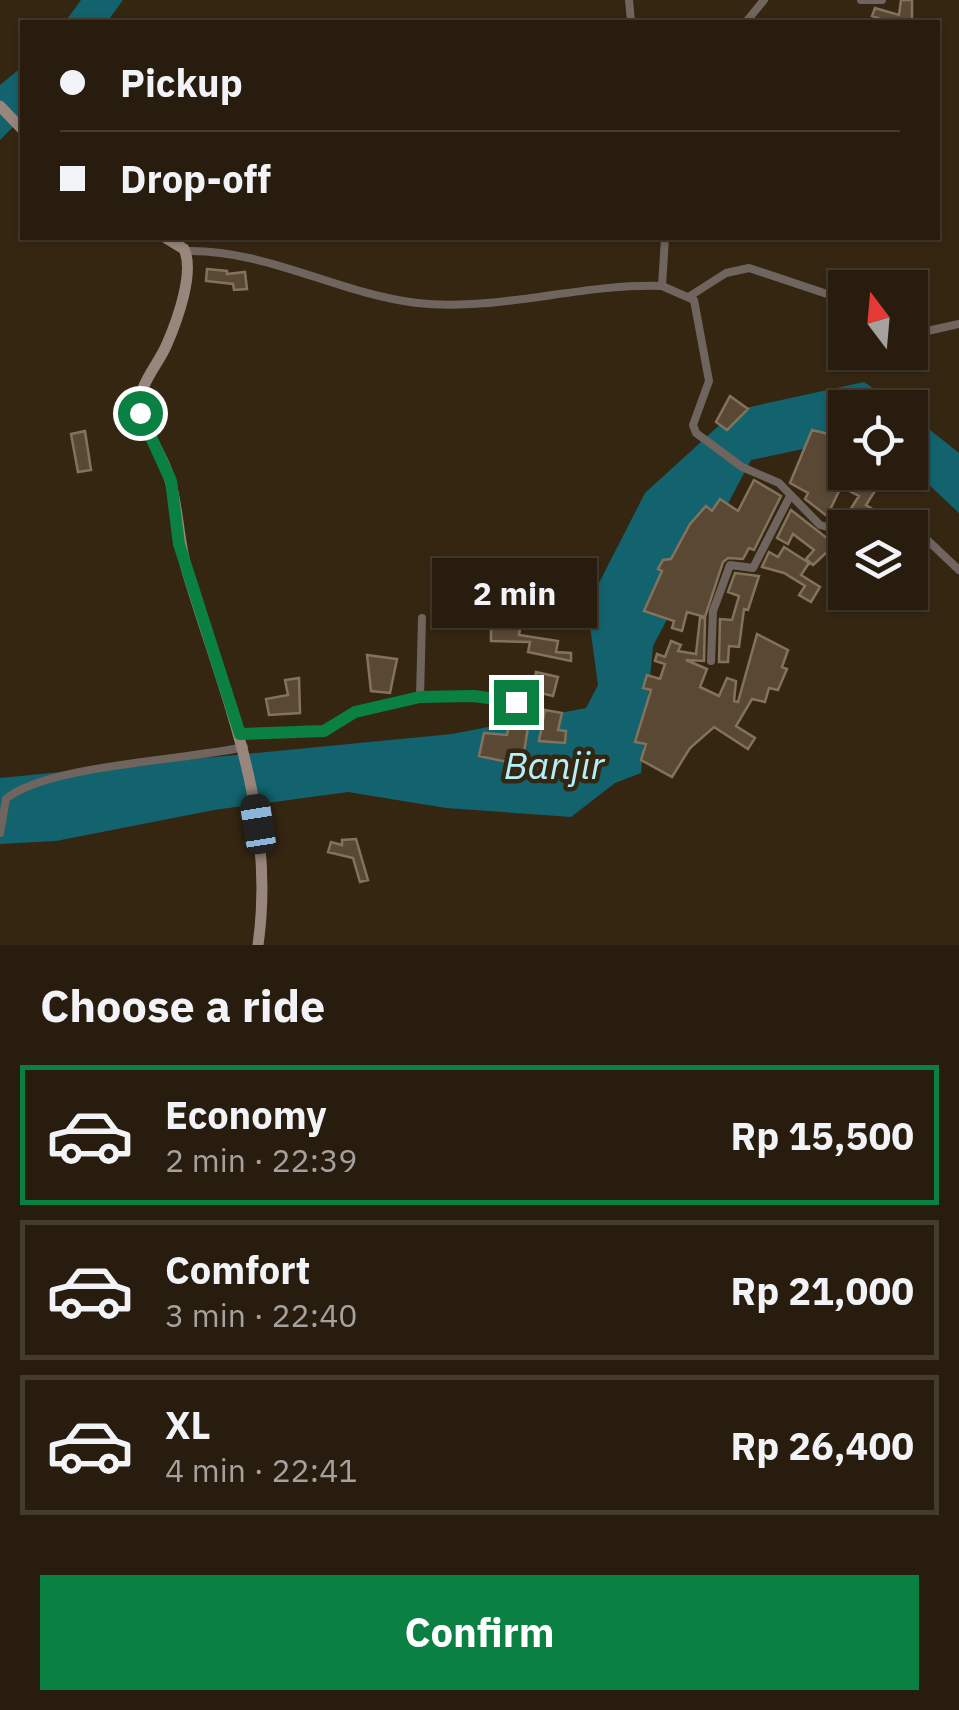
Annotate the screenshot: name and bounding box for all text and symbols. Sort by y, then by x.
text: Pickup [120,58,243,107]
text: Drop-off [120,154,271,203]
north arrow [828,270,928,370]
map controls [828,270,928,610]
button: locate [828,390,928,490]
route start [118,391,163,436]
button: layers [828,510,928,610]
callout: 2 min [434,557,598,627]
text: 2 min [473,572,556,614]
route end [494,680,539,725]
water label: Banjir [504,740,606,789]
car [238,792,278,856]
text: Choose a ride [40,976,325,1034]
icon: car [45,1090,135,1180]
text: Economy [165,1090,327,1139]
text: Rp 15,500 [731,1111,914,1160]
text: 2 min · 22:39 [165,1139,358,1181]
icon: car [45,1245,135,1335]
text: Comfort [165,1245,310,1294]
text: Rp 21,000 [731,1266,914,1315]
text: 3 min · 22:40 [165,1294,358,1336]
icon: car [45,1400,135,1490]
text: XL [165,1400,211,1449]
text: Rp 26,400 [731,1421,914,1470]
text: 4 min · 22:41 [165,1449,358,1491]
button: Confirm [40,1575,919,1690]

